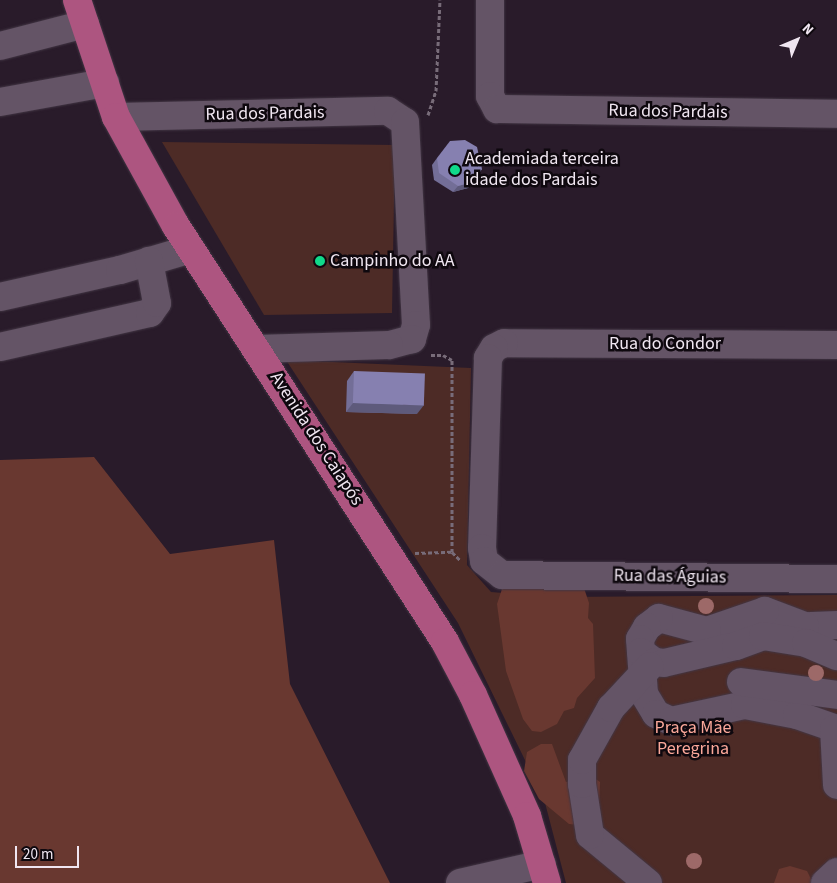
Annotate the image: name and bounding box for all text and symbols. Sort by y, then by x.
north arrow [772,15,822,65]
text: N [797,19,818,40]
street label: Rua dos Pardais [608,100,728,124]
street label: Rua dos Pardais [205,102,325,126]
place label: Academiada terceira idade dos Pardais [465,149,619,192]
marker: Academiada terceira idade dos Pardais [449,164,461,176]
place label: Campinho do AA [330,250,454,272]
marker: Campinho do AA [314,255,326,267]
street label: Rua do Condor [609,333,721,355]
street label: Avenida dos Caiapós [265,368,367,510]
street label: Rua das Águias [614,565,726,589]
park label: Praça Mãe Peregrina [655,718,731,761]
scale bar [18,836,81,868]
text: 20 m [23,844,53,865]

